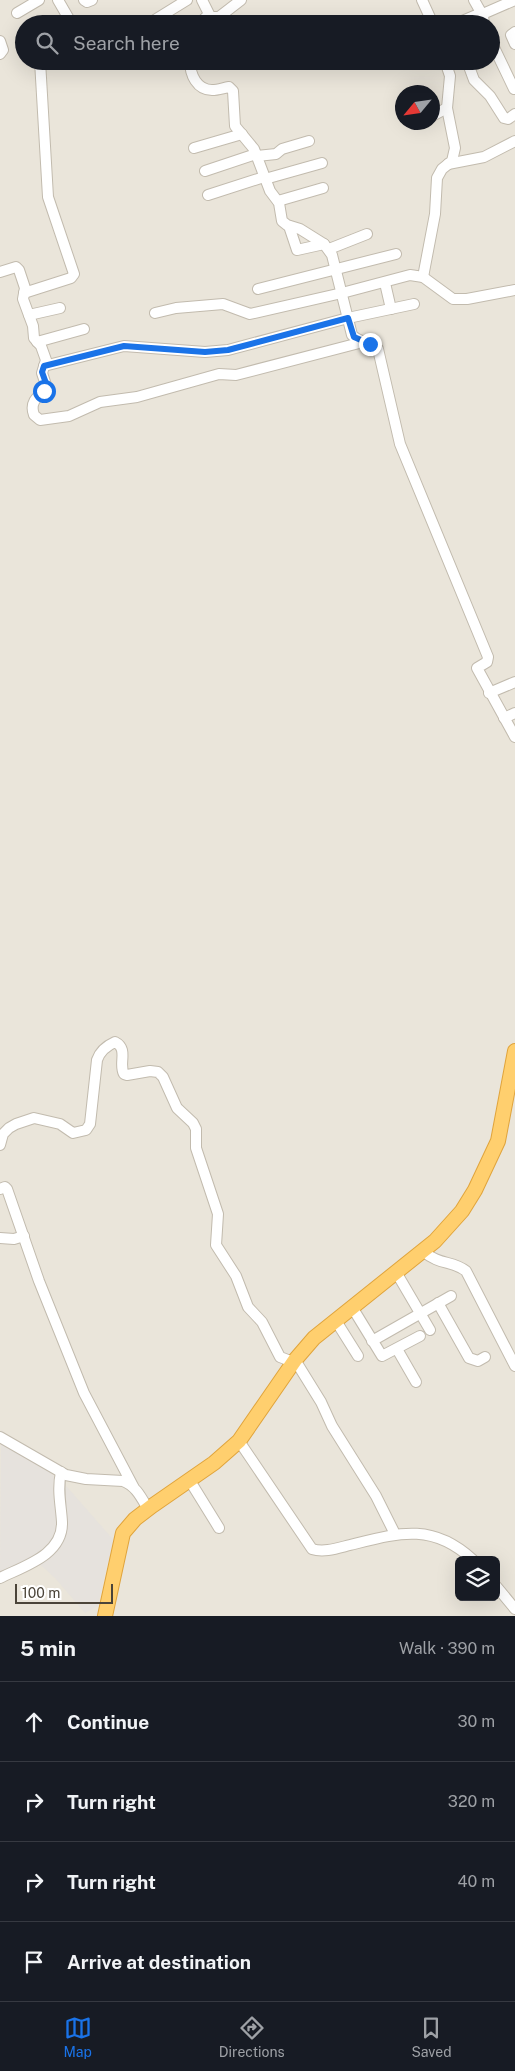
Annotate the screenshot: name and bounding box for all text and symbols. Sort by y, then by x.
search box [15,15,500,70]
icon: search [33,29,61,57]
text: Search here [73,32,180,54]
north arrow [395,85,440,130]
route end [359,333,382,356]
route start [33,380,56,403]
map controls [455,1556,500,1601]
button: layers [455,1556,500,1601]
scale bar [15,1581,112,1604]
text: 100 m [22,1585,60,1601]
text: 5 min [20,1636,76,1661]
text: Walk · 390 m [399,1639,495,1658]
icon: ahead [20,1708,48,1736]
text: Continue [67,1711,149,1733]
text: 30 m [458,1712,495,1731]
icon: right [20,1788,48,1816]
text: Turn right [67,1791,156,1813]
text: 320 m [448,1792,495,1811]
icon: right [20,1868,48,1896]
text: Turn right [67,1871,156,1893]
text: 40 m [457,1872,495,1891]
icon: arrive [20,1948,48,1976]
text: Arrive at destination [67,1951,251,1973]
tab: Map [63,2014,92,2060]
tab: Directions [219,2014,285,2060]
tab: Saved [411,2014,452,2060]

